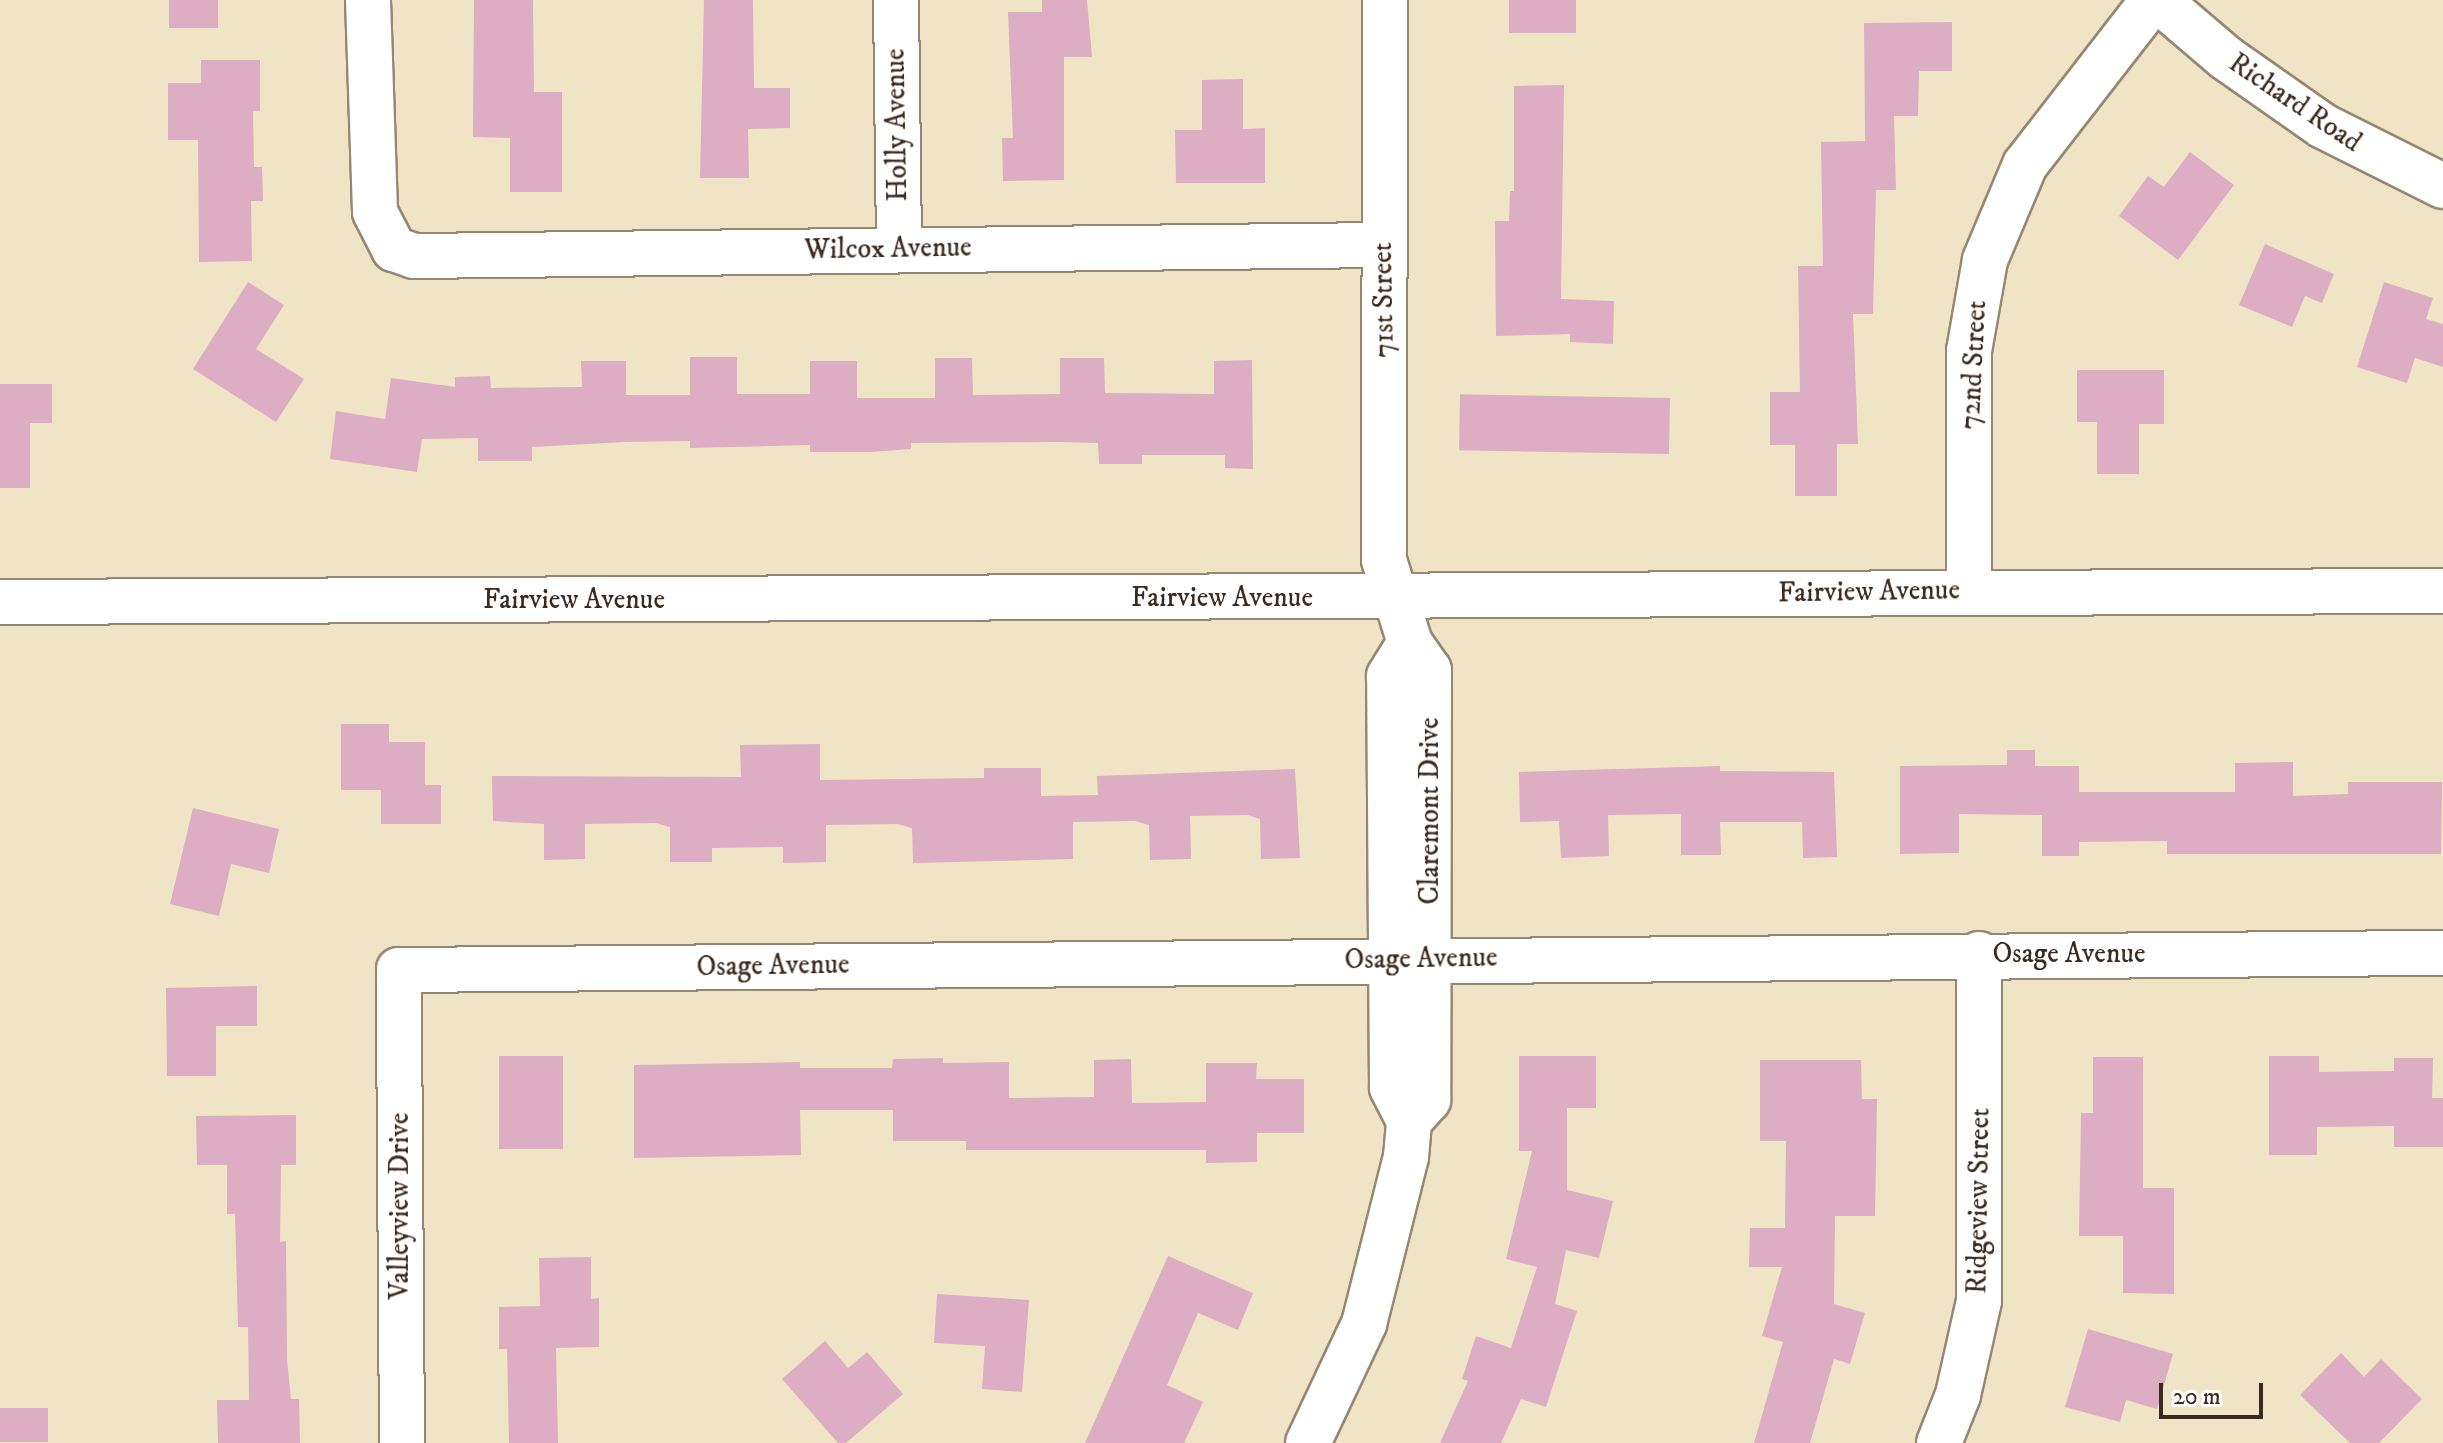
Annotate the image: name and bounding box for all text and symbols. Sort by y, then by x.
street label: Richard Road [2222,46,2368,160]
street label: Holly Avenue [879,48,915,202]
street label: Wilcox Avenue [804,231,972,267]
street label: 71st Street [1366,242,1402,358]
street label: 72nd Street [1954,300,1994,430]
street label: Fairview Avenue [1778,574,1960,610]
street label: Fairview Avenue [1131,581,1313,615]
street label: Fairview Avenue [483,583,665,617]
street label: Claremont Drive [1413,717,1447,905]
street label: Osage Avenue [1992,937,2146,971]
street label: Osage Avenue [1344,941,1498,977]
street label: Osage Avenue [696,948,850,984]
street label: Ridgeview Street [1961,1108,1997,1294]
street label: Valleyview Drive [383,1113,417,1299]
scale bar [2163,1367,2267,1417]
text: 20 m [2173,1382,2221,1412]

